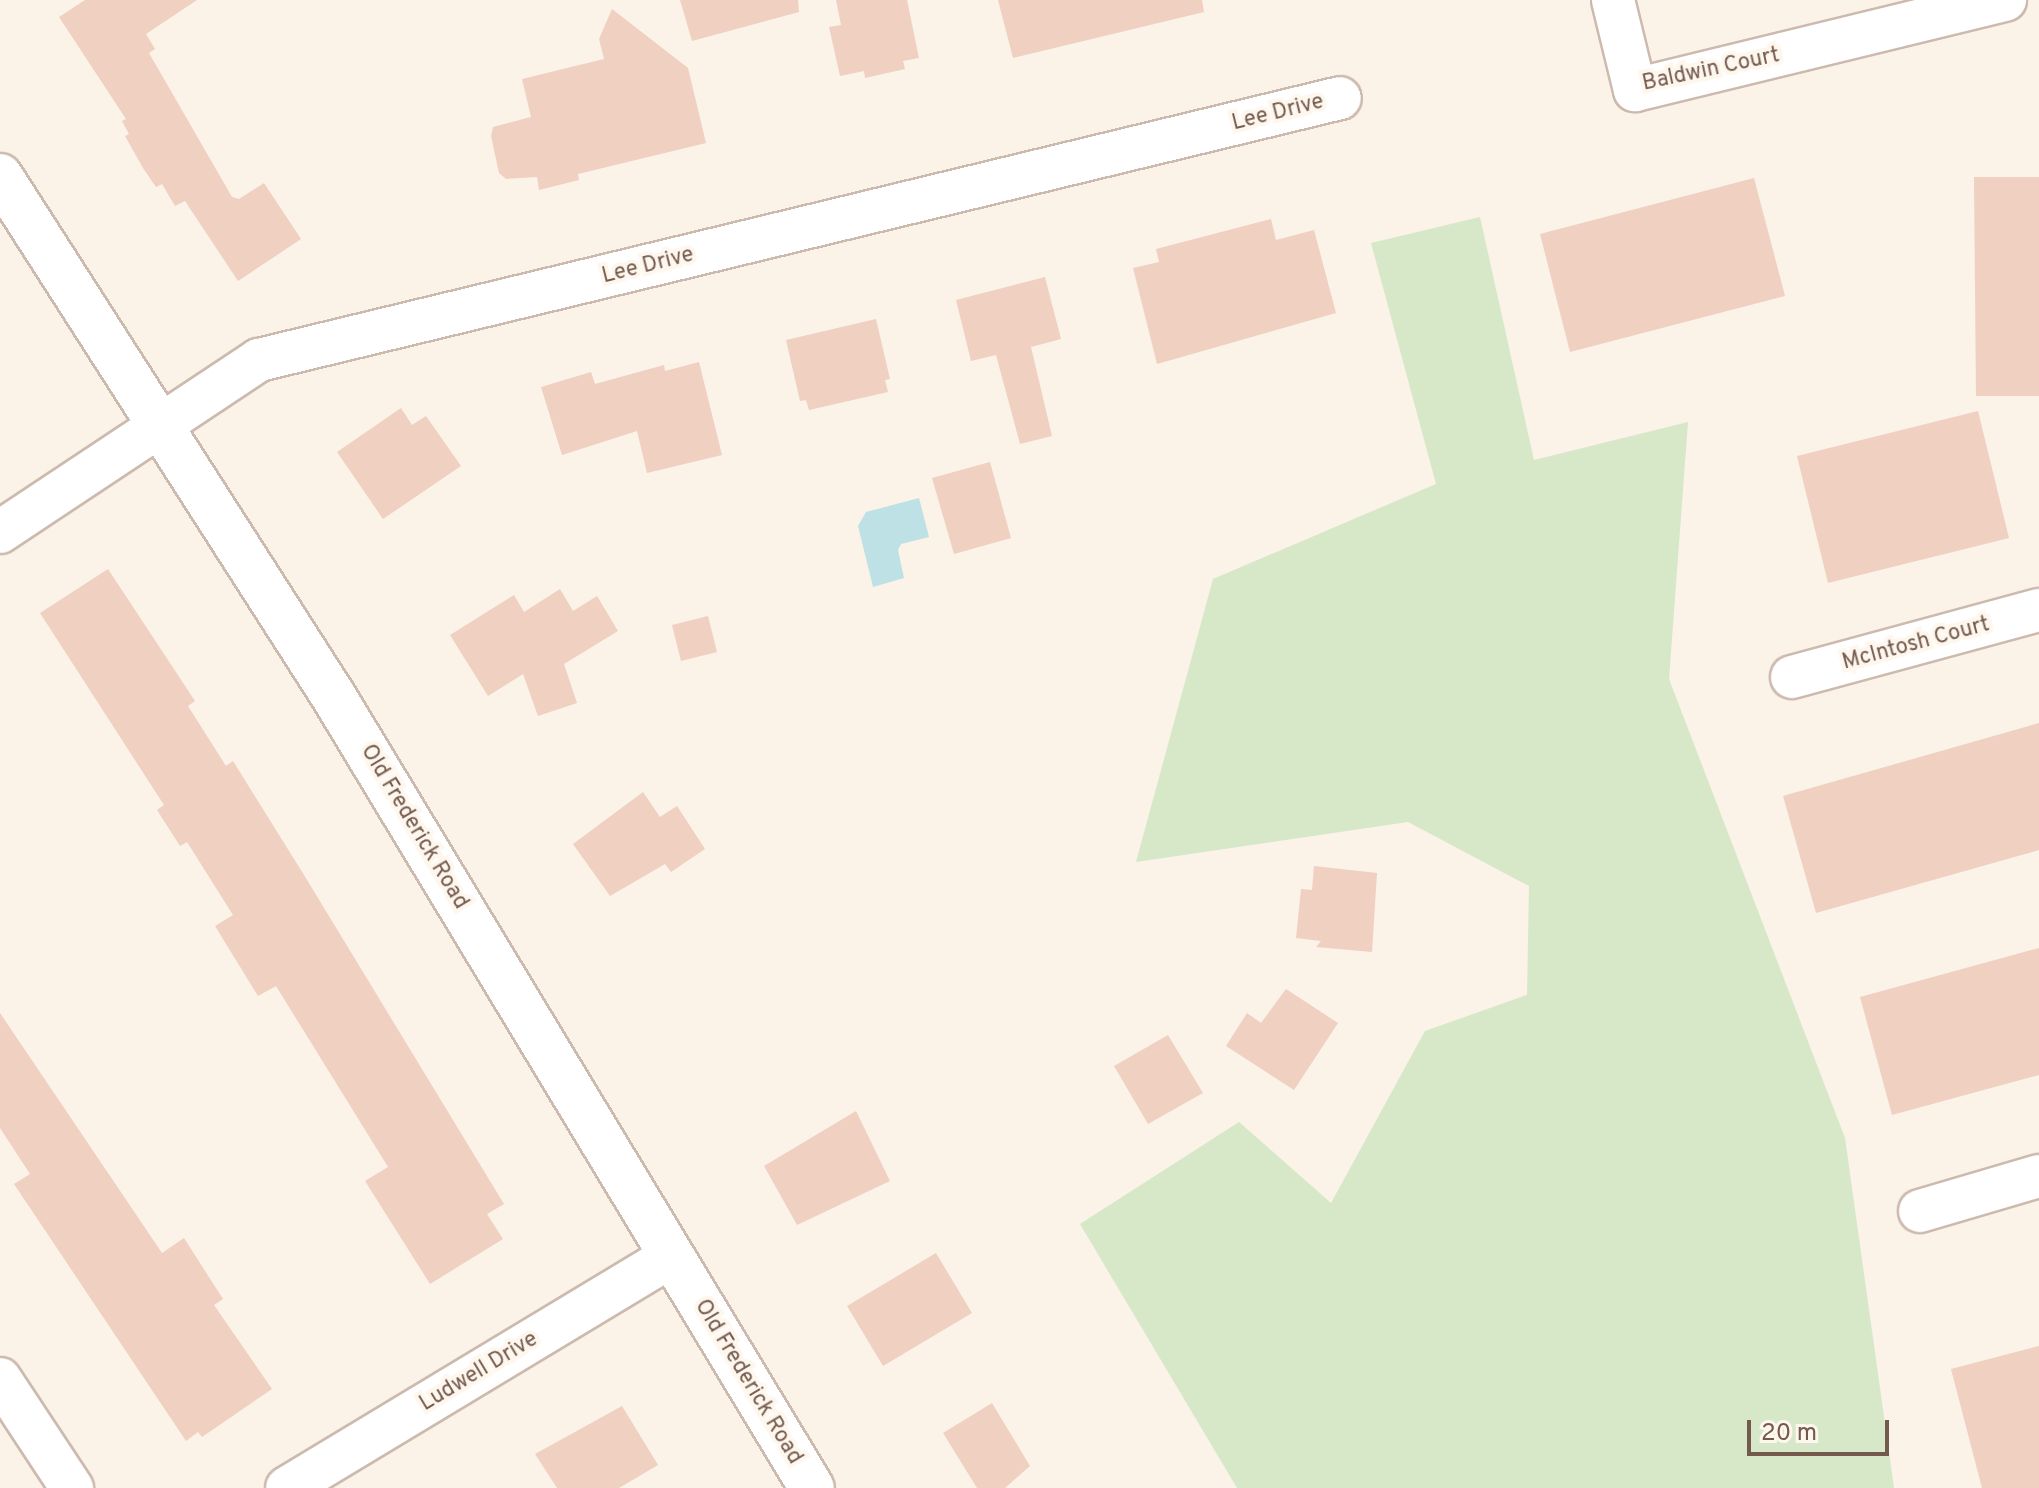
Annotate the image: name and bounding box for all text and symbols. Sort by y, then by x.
street label: Baldwin Court [1640,43,1782,97]
street label: Lee Drive [1229,89,1327,137]
street label: Lee Drive [599,242,697,290]
street label: McIntosh Court [1839,612,1993,676]
street label: Old Frederick Road [354,740,474,914]
street label: Old Frederick Road [688,1295,808,1469]
street label: Ludwell Drive [415,1326,543,1418]
scale bar [1751,1404,1893,1454]
text: 20 m [1761,1419,1817,1449]

